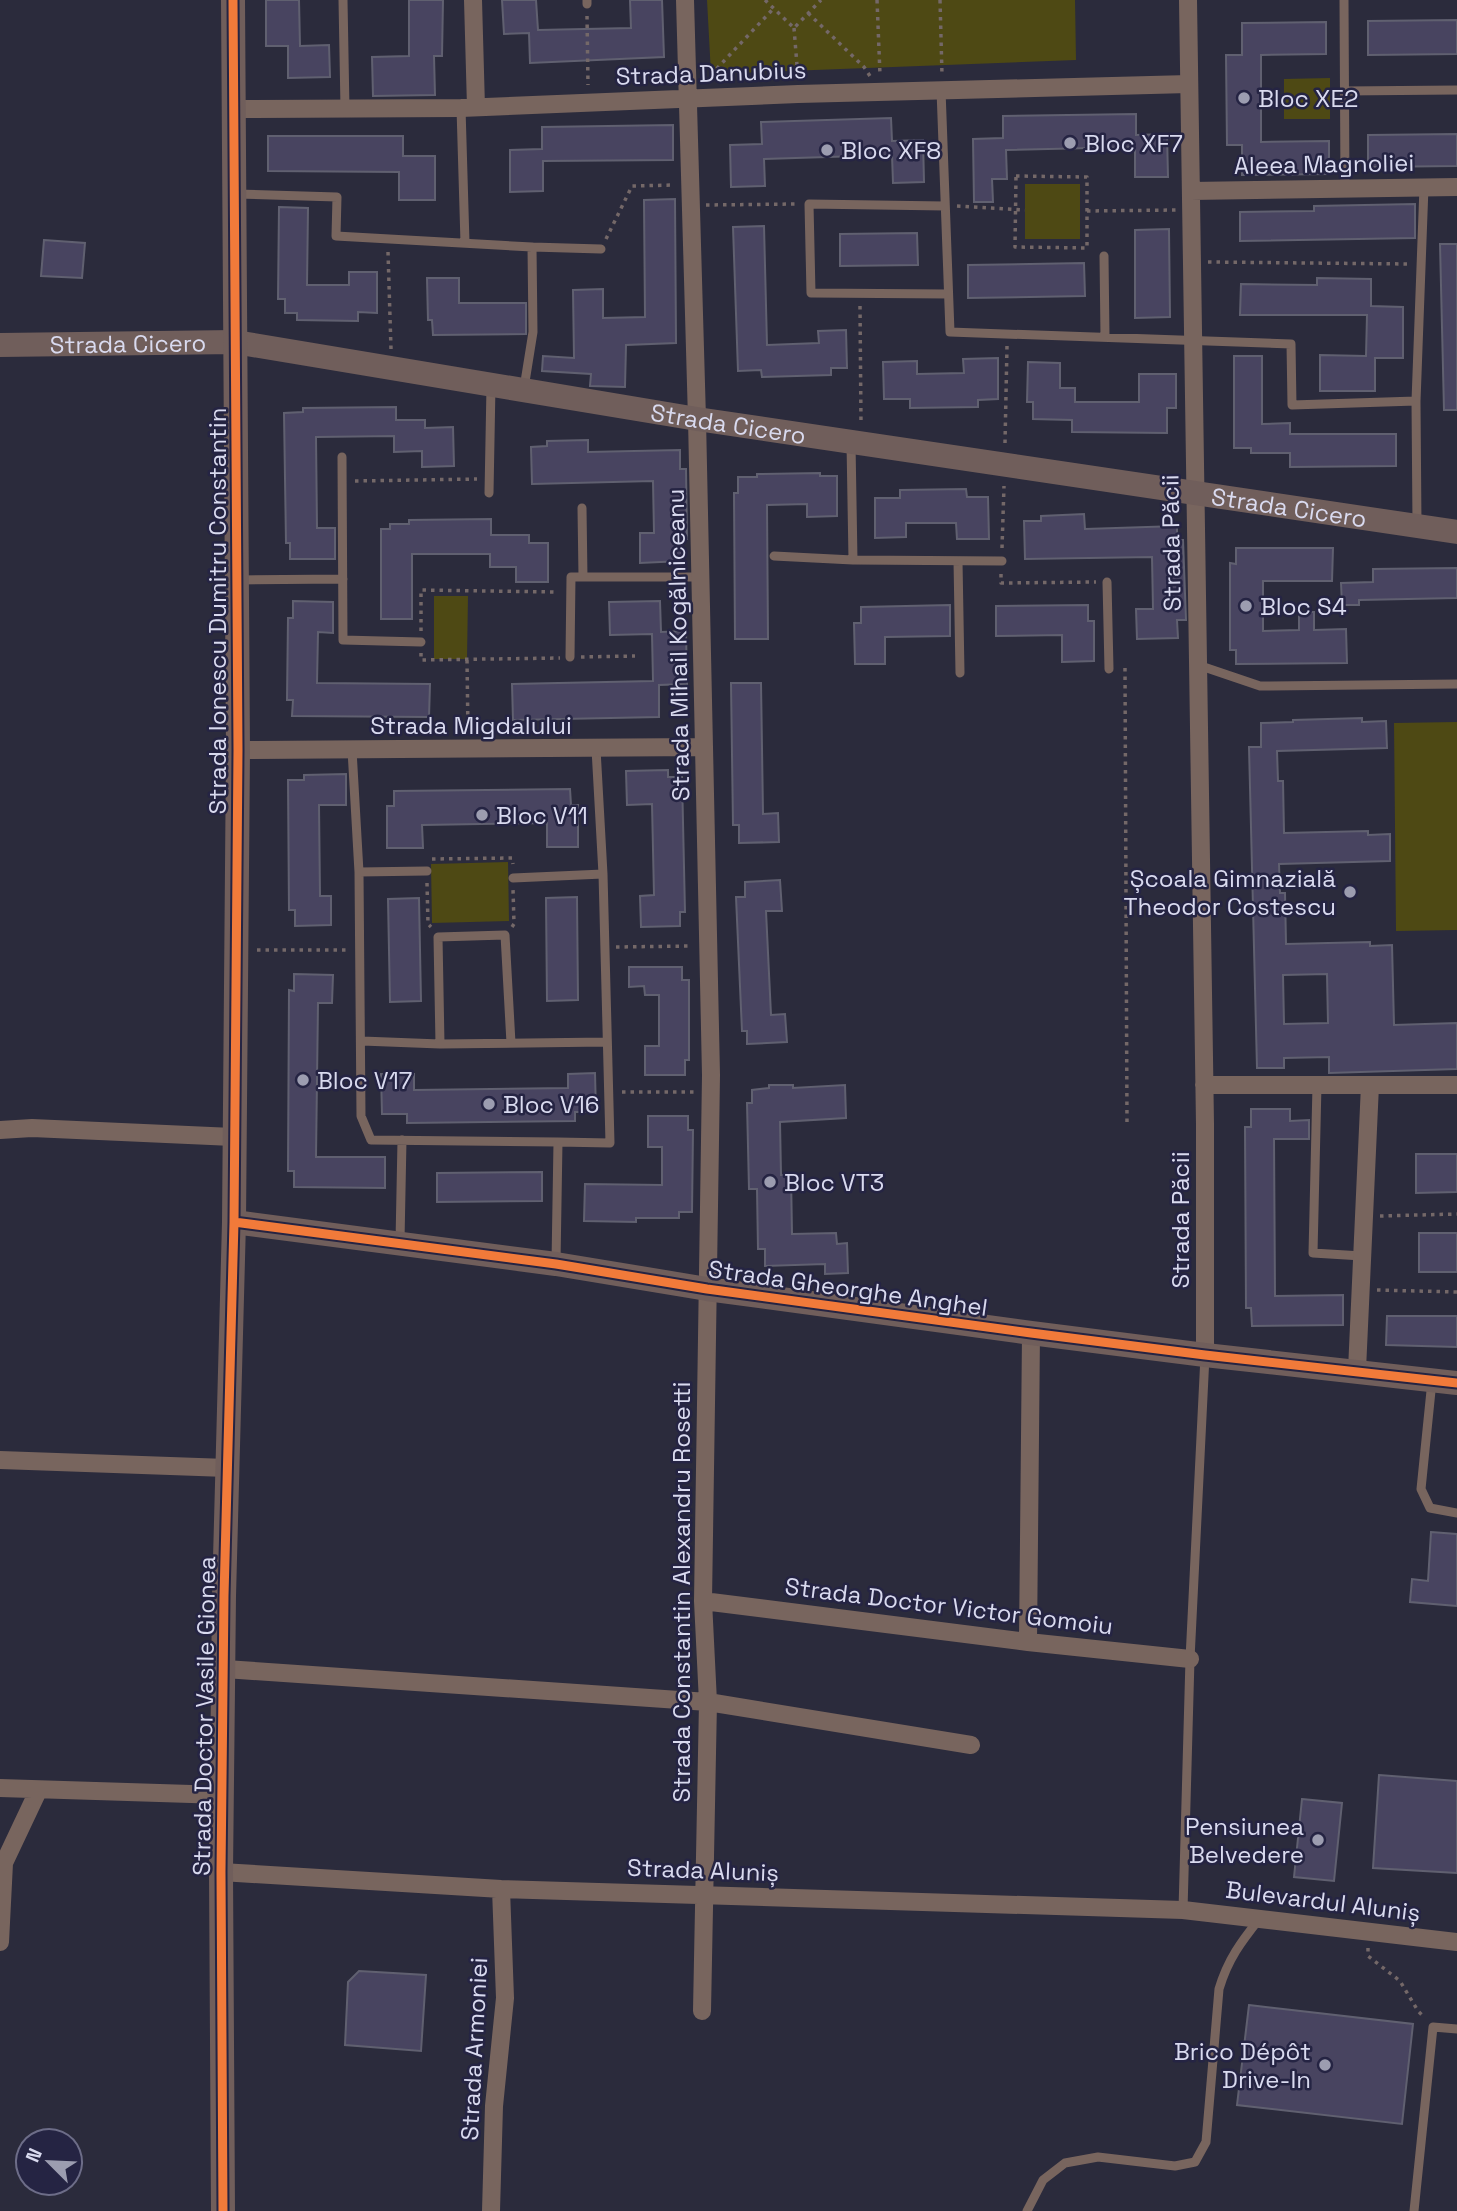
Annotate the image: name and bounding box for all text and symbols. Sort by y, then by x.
street label: Strada Danubius [615,54,807,92]
place label: Bloc XE2 [1258,83,1358,114]
marker: Bloc XE2 [1236,90,1252,106]
place label: Bloc XF7 [1084,128,1183,159]
place label: Bloc XF8 [841,135,941,166]
marker: Bloc XF7 [1062,135,1078,151]
marker: Bloc XF8 [819,142,835,158]
street label: Aleea Magnoliei [1234,147,1414,181]
street label: Strada Cicero [49,327,207,360]
street label: Strada Cicero [648,396,808,451]
street label: Strada Ionescu Dumitru Constantin [202,408,233,814]
street label: Strada Păcii [1154,474,1188,612]
street label: Strada Cicero [1209,480,1369,534]
street label: Strada Mihail Kogălniceanu [660,488,696,802]
place label: Bloc S4 [1260,591,1347,622]
marker: Bloc S4 [1238,598,1254,614]
street label: Strada Migdalului [370,710,572,741]
place label: Bloc V11 [496,800,588,831]
marker: Bloc V11 [474,807,490,823]
place label: Școala Gimnazială Theodor Costescu [1124,863,1336,922]
marker: Școala Gimnazială Theodor Costescu [1342,884,1358,900]
place label: Bloc V17 [317,1065,412,1096]
marker: Bloc V17 [295,1072,311,1088]
place label: Bloc V16 [503,1089,599,1120]
marker: Bloc V16 [481,1096,497,1112]
street label: Strada Păcii [1165,1151,1196,1289]
place label: Bloc VT3 [784,1167,884,1198]
marker: Bloc VT3 [762,1174,778,1190]
street label: Strada Gheorghe Anghel [706,1253,990,1323]
street label: Strada Constantin Alexandru Rosetti [666,1382,697,1802]
street label: Strada Doctor Vasile Gionea [186,1556,222,1876]
street label: Strada Doctor Victor Gomoiu [783,1570,1115,1642]
place label: Pensiunea Belvedere [1185,1811,1304,1870]
marker: Pensiunea Belvedere [1310,1832,1326,1848]
street label: Strada Aluniș [627,1852,779,1888]
street label: Bulevardul Aluniș [1224,1874,1422,1928]
street label: Strada Armoniei [454,1957,494,2141]
place label: Brico Dépôt Drive-In [1174,2036,1311,2095]
marker: Brico Dépôt Drive-In [1317,2057,1333,2073]
north arrow [14,2127,84,2197]
text: N [20,2144,48,2166]

